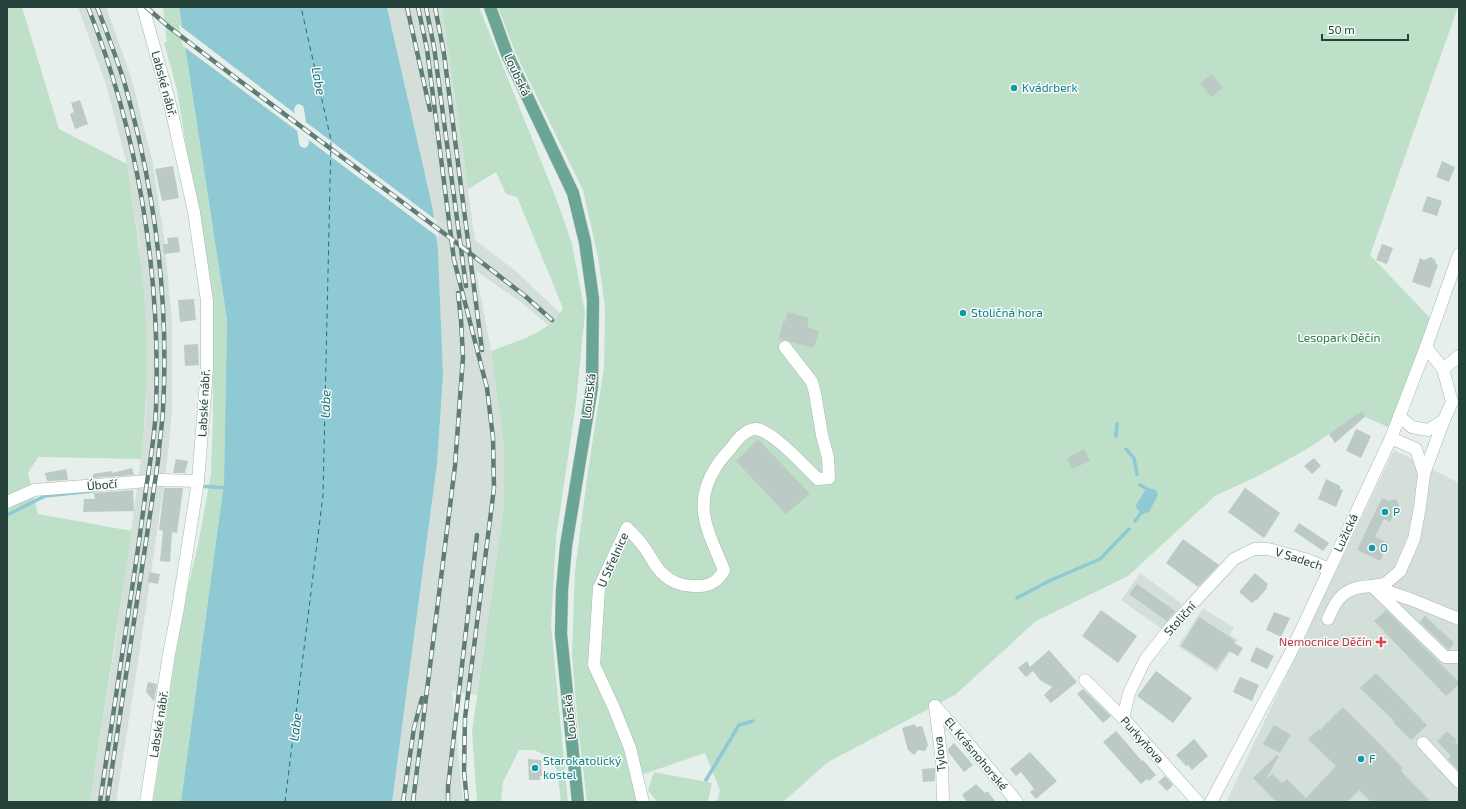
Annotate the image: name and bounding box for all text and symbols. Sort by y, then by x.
scale bar [1322,16,1408,42]
text: 50 m [1328,22,1355,36]
street label: Labské nábř. [149,49,181,118]
street label: Loubská [502,51,534,98]
water label: Labe [308,65,330,97]
place label: Kvádrberk [1022,80,1078,94]
marker: Kvádrberk [1009,83,1019,93]
place label: Stoličná hora [971,305,1043,319]
marker: Stoličná hora [958,308,968,318]
park label: Lesopark Děčín [1298,330,1380,344]
street label: Labské nábř. [194,369,212,437]
street label: Loubská [578,372,598,419]
water label: Labe [317,390,333,418]
street label: Úbočí [86,476,119,492]
place label: P [1393,504,1400,518]
marker: P [1380,507,1390,517]
street label: Lužická [1330,511,1360,554]
street label: U Střelnice [594,530,630,589]
place label: O [1380,540,1388,554]
marker: O [1367,543,1377,553]
street label: V Sadech [1274,544,1325,572]
street label: Stoliční [1161,598,1199,638]
place label: Nemocnice Děčín [1279,634,1372,648]
marker: Nemocnice Děčín [1375,636,1387,648]
street label: Labské nábř. [146,689,170,759]
street label: Loubská [560,694,578,740]
water label: Labe [285,712,305,742]
street label: Purkyňova [1118,713,1167,765]
street label: El. Krásnohorské [942,714,1011,793]
street label: Tylova [930,736,948,773]
place label: F [1369,751,1376,765]
place label: Starokatolický kostel [543,753,622,781]
marker: F [1356,754,1366,764]
marker: Starokatolický kostel [530,763,540,773]

